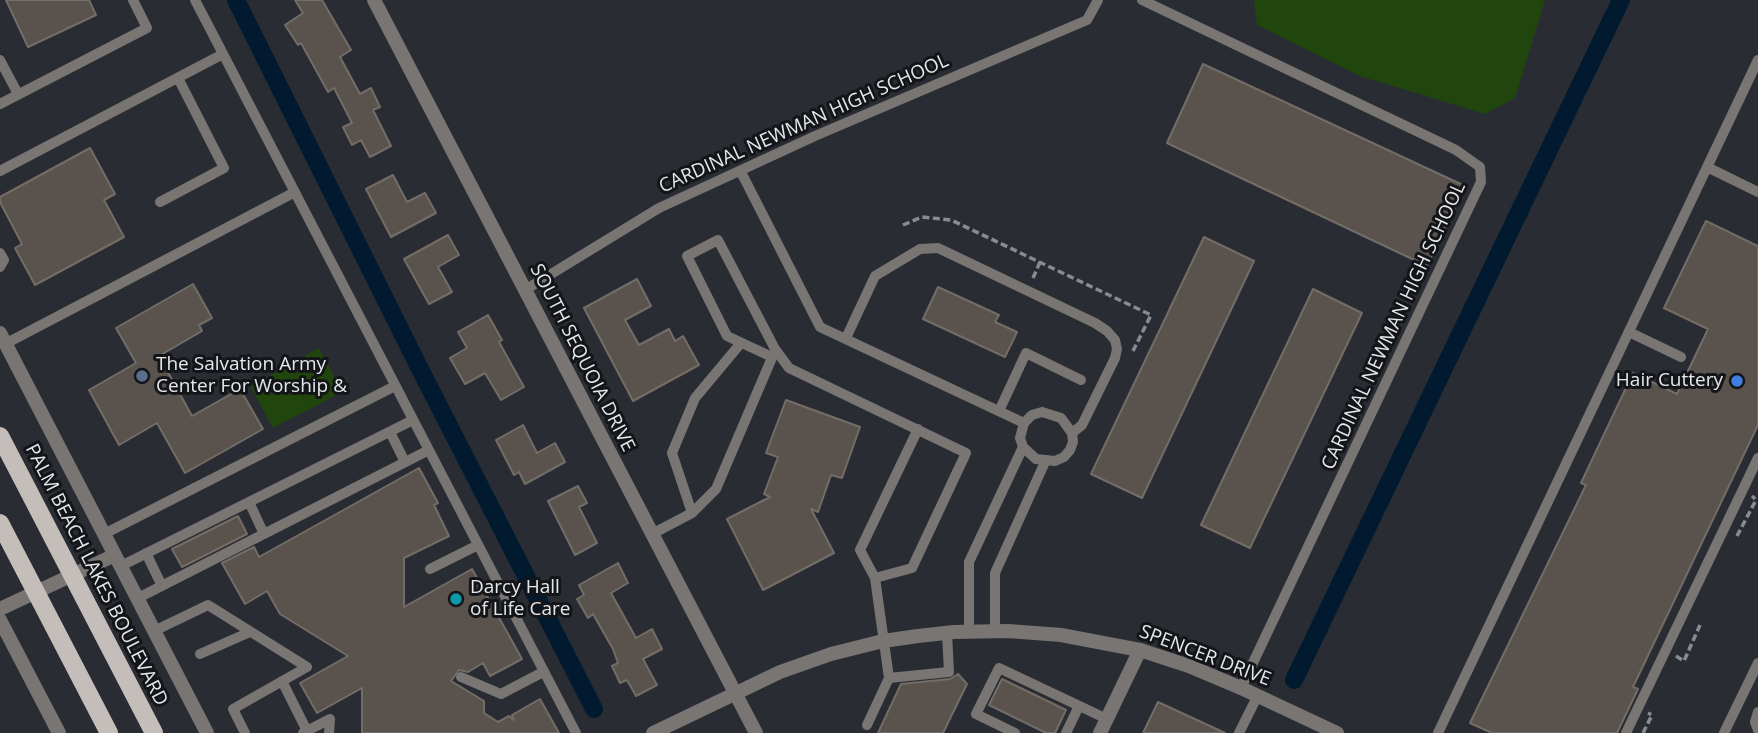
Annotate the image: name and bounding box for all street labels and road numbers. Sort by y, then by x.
street label: CARDINAL NEWMAN HIGH SCHOOL [656,50,952,198]
street label: CARDINAL NEWMAN HIGH SCHOOL [1317,179,1471,473]
street label: SOUTH SEQUOIA DRIVE [525,260,639,456]
street label: PALM BEACH LAKES BOULEVARD [20,440,172,710]
street label: SPENCER DRIVE [1136,621,1274,691]

